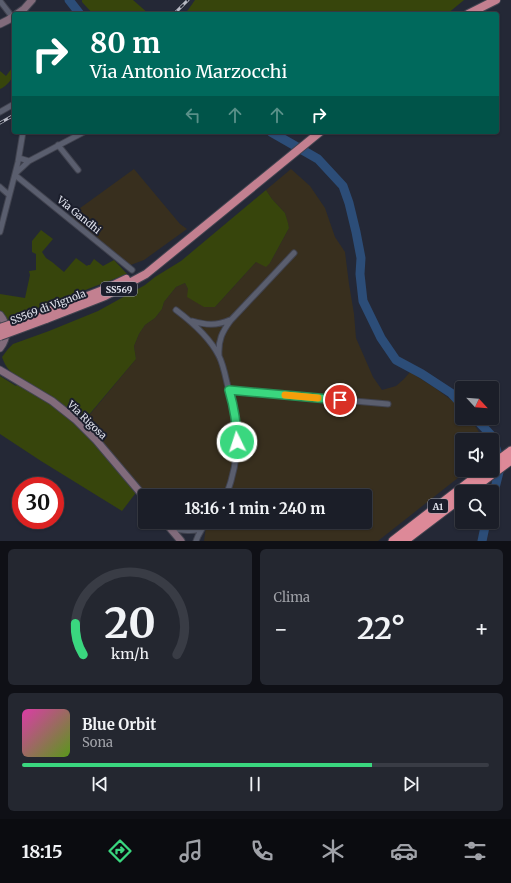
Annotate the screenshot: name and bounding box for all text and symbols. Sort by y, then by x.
text: 80 m [90,25,161,61]
icon: right [24,28,76,80]
text: Via Antonio Marzocchi [90,60,287,83]
icon: left [182,104,204,126]
icon: ahead [224,104,246,126]
icon: ahead [266,104,288,126]
icon: right [308,104,330,126]
street label: Via Gandhi [54,193,104,237]
road number: SS569 [101,282,137,296]
street label: SS569 di Vignola [8,286,88,327]
north arrow [455,381,499,425]
map controls [455,381,499,529]
pin [323,383,357,417]
icon: arrive [329,389,351,411]
street label: Via Rigosa [64,397,110,442]
position arrow [216,421,258,463]
button: sound [455,433,499,477]
speed limit sign: 30 [12,477,64,529]
button: search [455,485,499,529]
text: 18:16 · 1 min · 240 m [185,499,325,518]
road number: A1 [428,499,448,513]
text: Clima [274,589,310,606]
text: 20 [104,597,155,649]
text: 22° [357,609,406,647]
text: − [274,615,288,643]
text: + [474,615,489,643]
text: km/h [111,645,149,663]
text: Blue Orbit [82,715,156,734]
text: Sona [82,734,113,751]
icon: previous [89,773,111,795]
icon: pause [244,773,266,795]
icon: next [400,773,422,795]
icon: directions [106,837,134,865]
icon: music [177,837,205,865]
icon: phone [248,837,276,865]
icon: climate [319,837,347,865]
icon: car [390,837,418,865]
icon: filters [461,837,489,865]
text: 18:15 [22,840,63,863]

